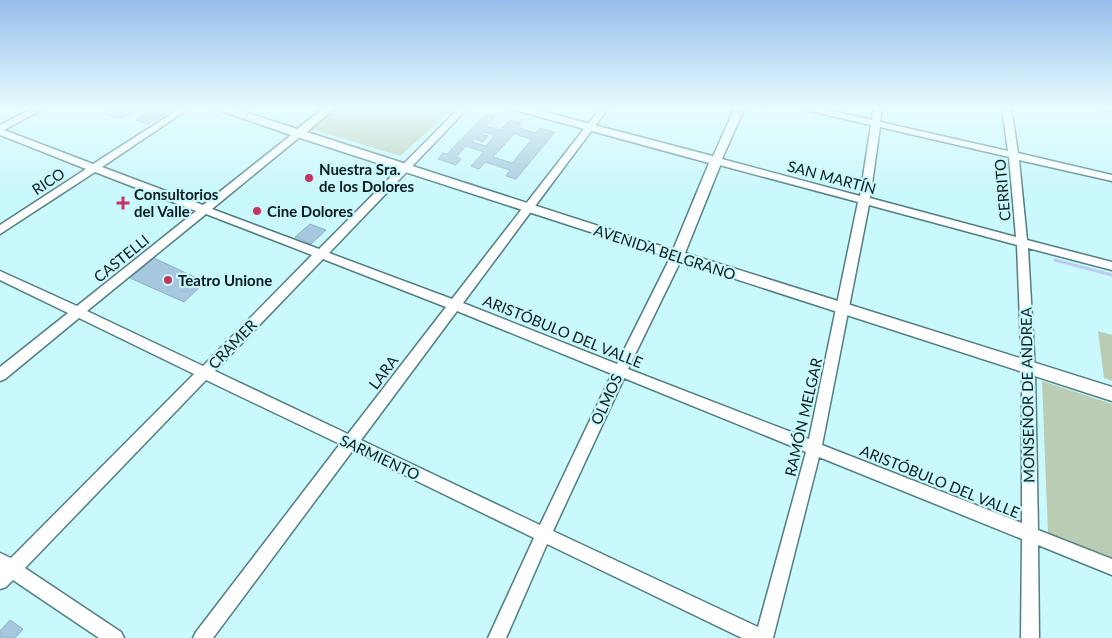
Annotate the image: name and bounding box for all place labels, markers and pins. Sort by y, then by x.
place label: Nuestra Sra. de los Dolores [319,160,414,195]
marker: Nuestra Sra. de los Dolores [303,172,315,184]
place label: Consultorios del Valle [134,185,219,220]
marker: Consultorios del Valle [116,196,130,210]
place label: Cine Dolores [267,202,354,220]
marker: Cine Dolores [251,205,263,217]
place label: Teatro Unione [178,271,272,289]
marker: Teatro Unione [162,274,174,286]

